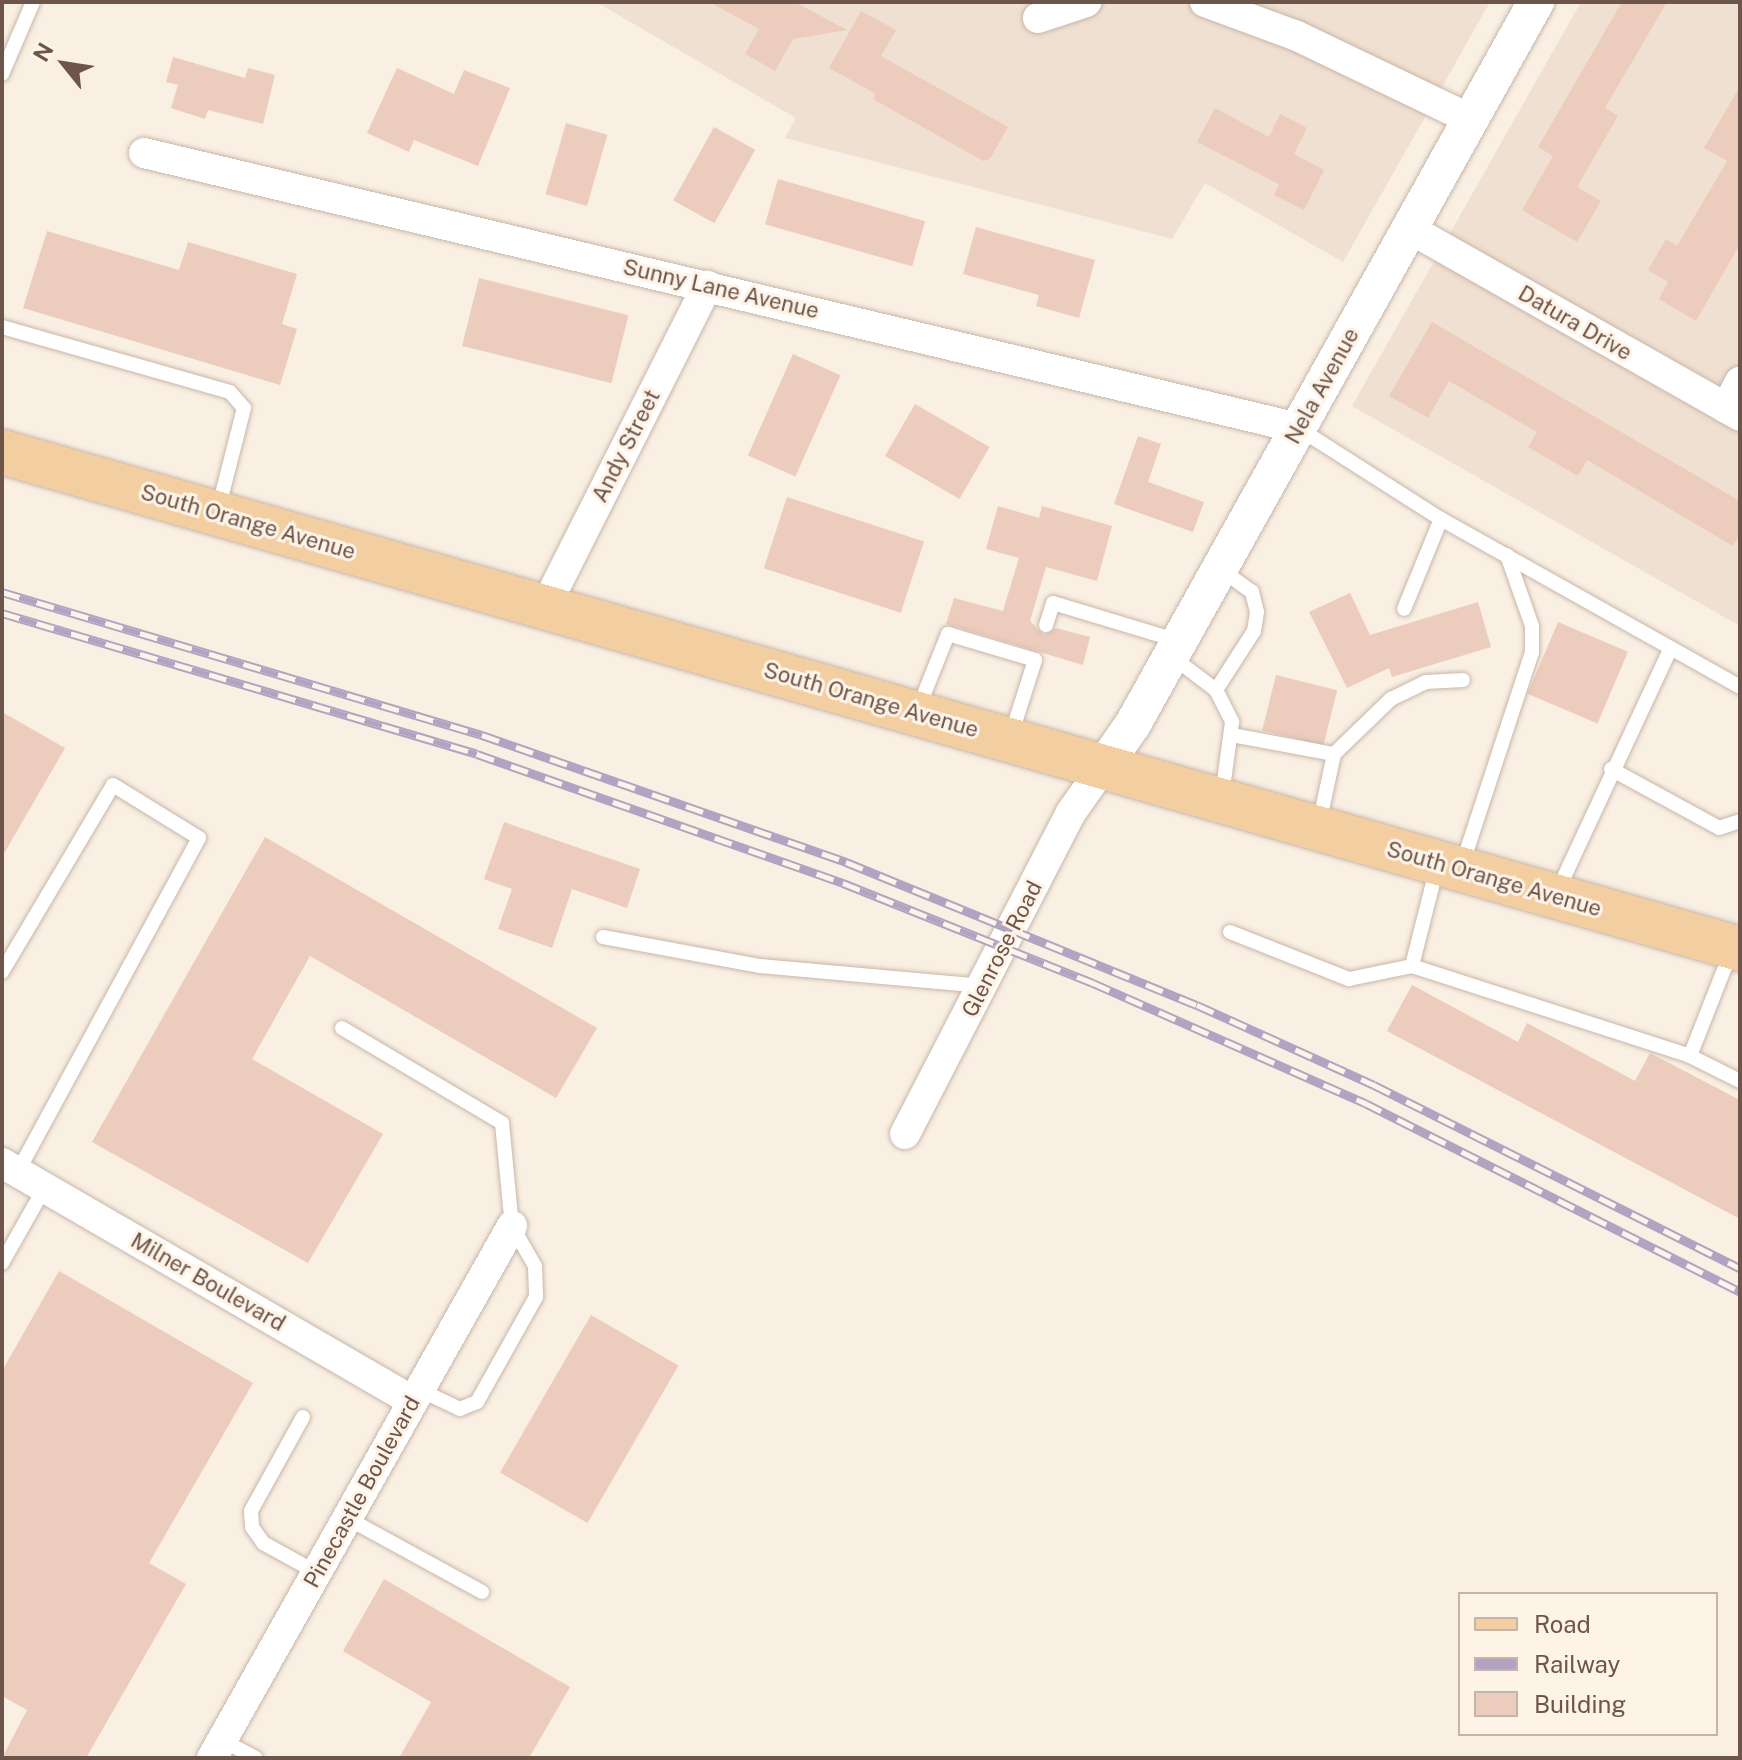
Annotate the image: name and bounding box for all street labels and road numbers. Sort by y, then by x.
street label: Sunny Lane Avenue [620,254,822,324]
street label: Datura Drive [1514,280,1636,366]
street label: Nela Avenue [1279,323,1365,449]
street label: Andy Street [586,385,666,507]
street label: South Orange Avenue [138,479,358,565]
street label: South Orange Avenue [761,657,981,743]
street label: South Orange Avenue [1384,836,1604,922]
street label: Glenrose Road [956,877,1048,1021]
street label: Milner Boulevard [126,1227,290,1337]
street label: Pinecastle Boulevard [298,1392,426,1592]

